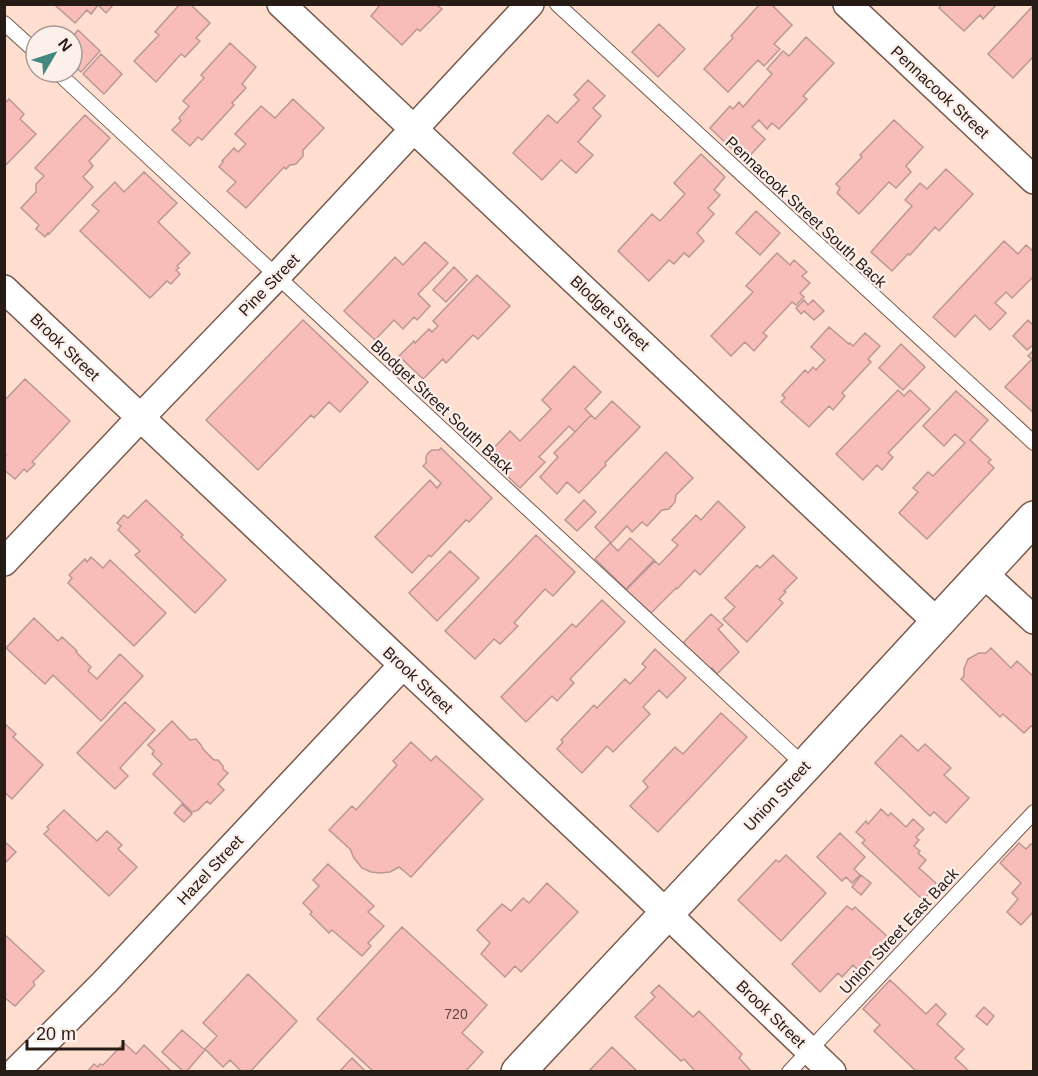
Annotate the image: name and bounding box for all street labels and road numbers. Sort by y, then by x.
street label: Pennacook Street [888,42,993,142]
street label: Pennacook Street South Back [722,133,891,292]
street label: Pine Street [235,250,303,319]
street label: Blodget Street [567,272,653,354]
street label: Brook Street [27,310,103,384]
street label: Blodget Street South Back [368,337,517,478]
street label: Brook Street [380,643,457,717]
street label: Union Street [740,757,814,834]
street label: Hazel Street [174,832,247,908]
street label: Union Street East Back [836,864,962,997]
street label: Brook Street [733,977,809,1051]

